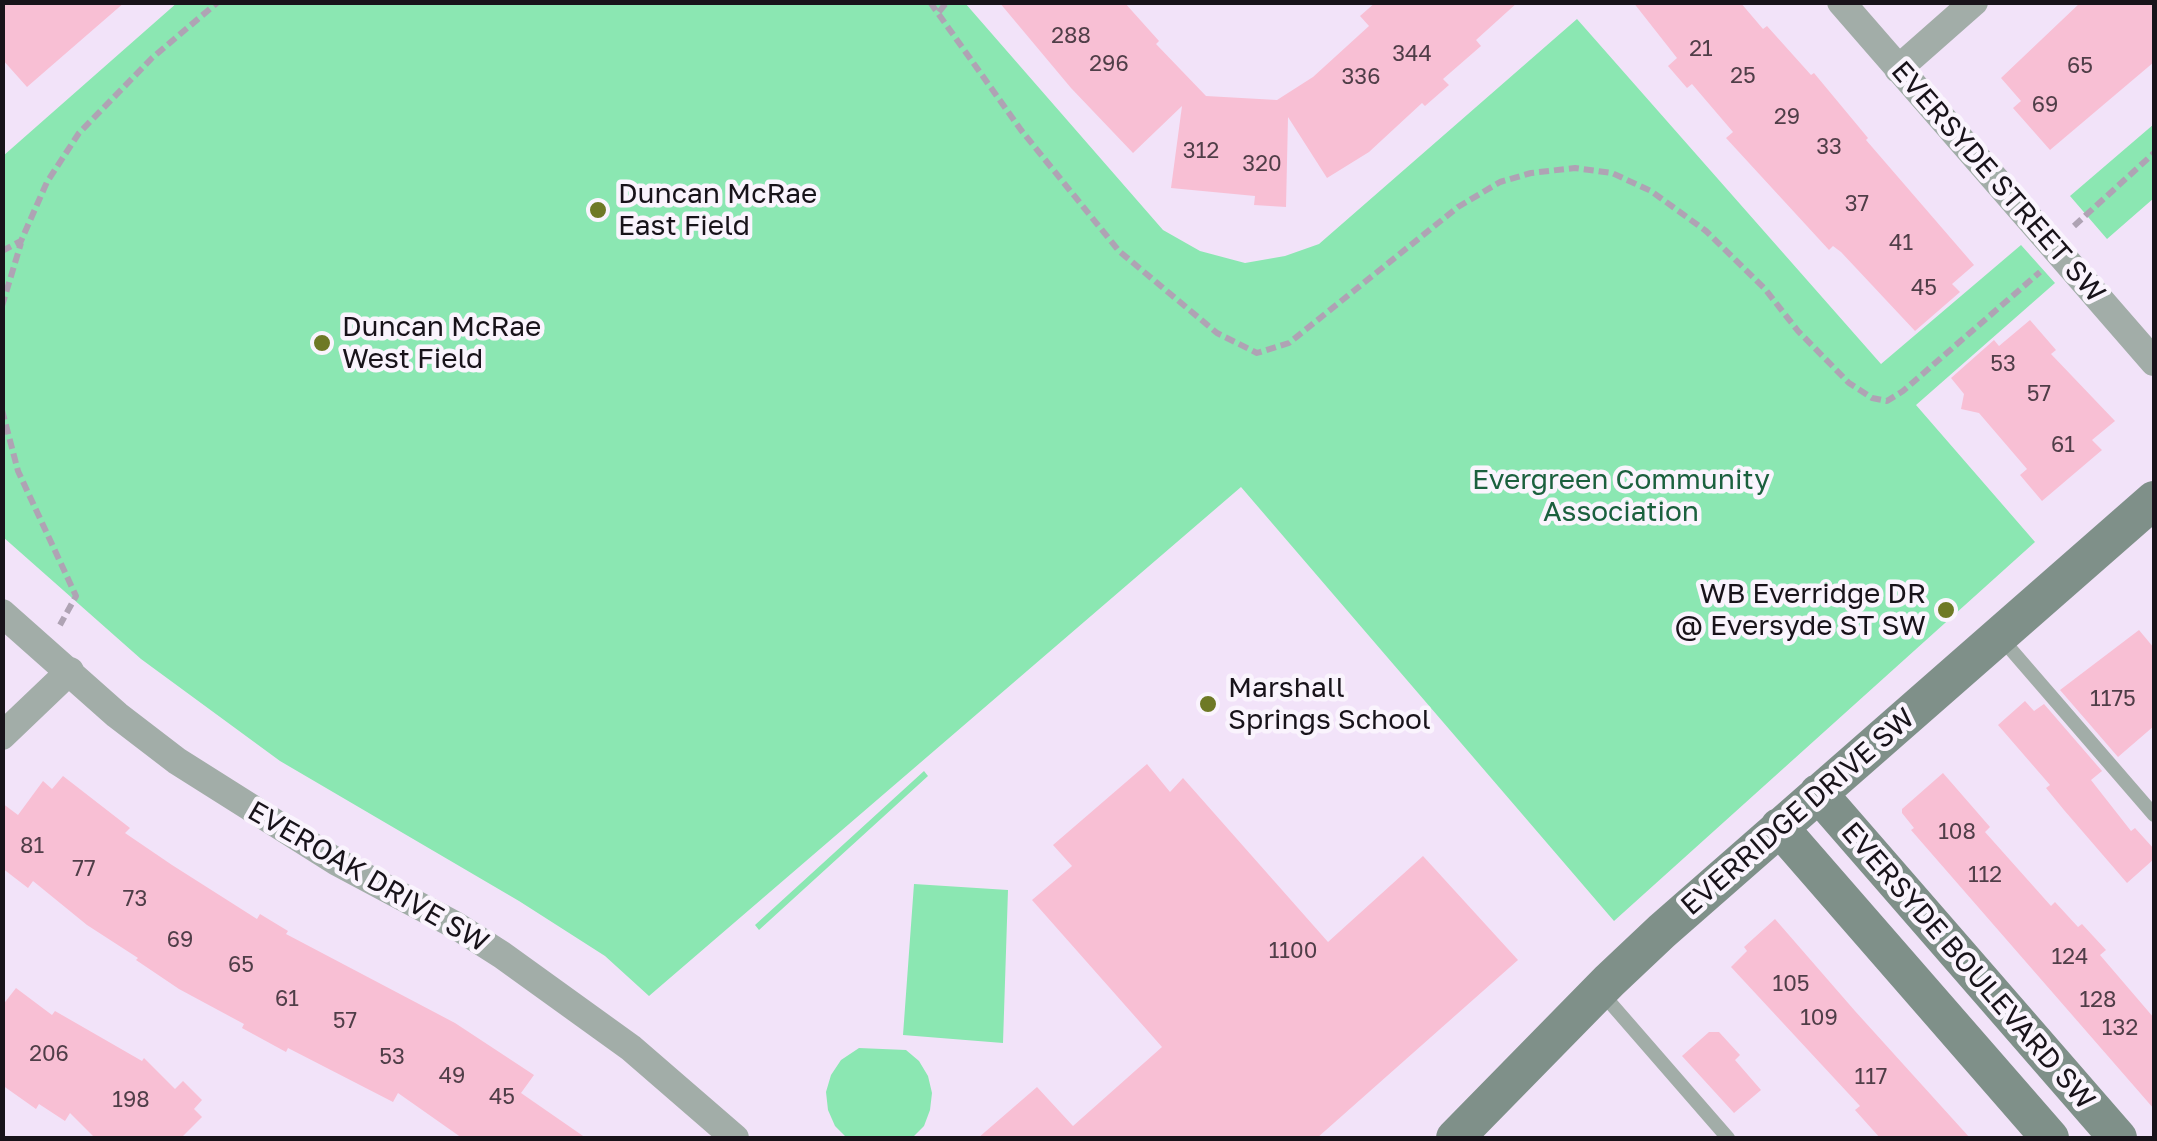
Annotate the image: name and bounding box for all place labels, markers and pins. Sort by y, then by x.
place label: Duncan McRae East Field [618,177,817,243]
marker: Duncan McRae East Field [587,199,609,221]
place label: Duncan McRae West Field [342,310,541,376]
marker: Duncan McRae West Field [311,332,333,354]
place label: WB Everridge DR @ Eversyde ST SW [1674,577,1926,643]
marker: WB Everridge DR @ Eversyde ST SW [1935,599,1957,621]
place label: Marshall Springs School [1228,671,1431,737]
marker: Marshall Springs School [1197,693,1219,715]

